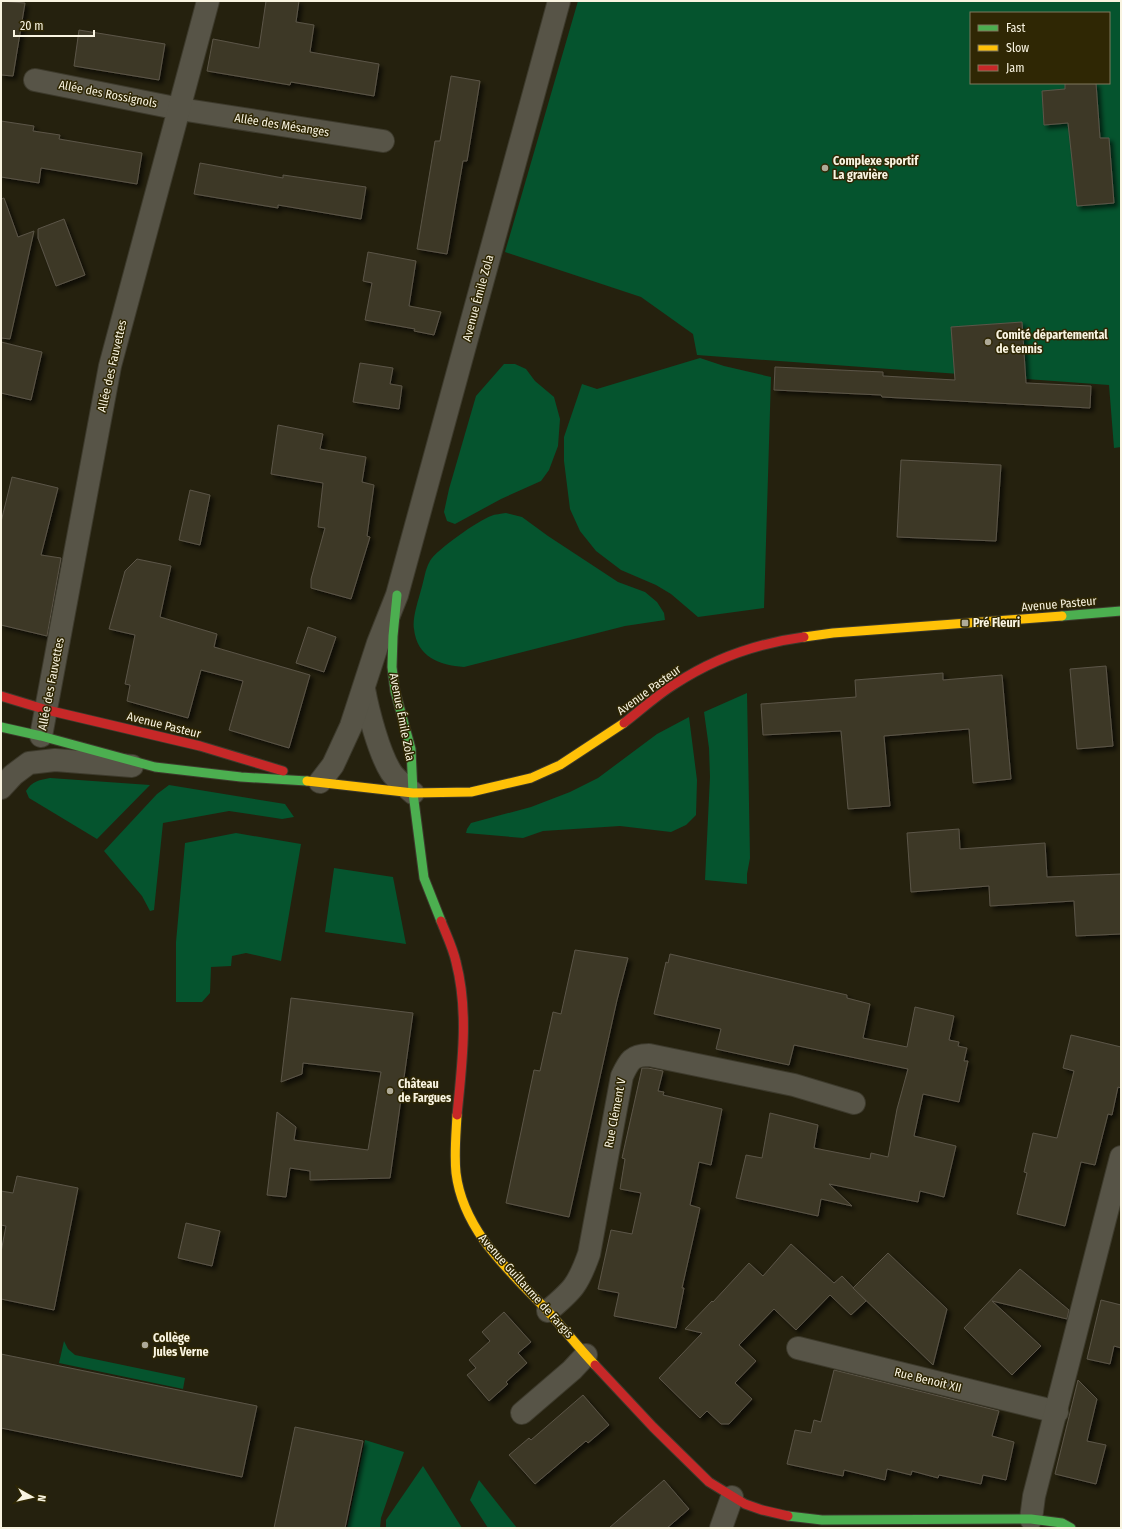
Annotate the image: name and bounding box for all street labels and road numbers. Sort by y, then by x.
street label: Allée des Rossignols [58,78,158,110]
street label: Allée des Mésanges [234,111,330,139]
street label: Avenue Émile Zola [459,253,496,343]
street label: Allée des Fauvettes [95,319,129,413]
street label: Avenue Pasteur [1021,594,1098,614]
street label: Allée des Fauvettes [35,636,67,732]
street label: Avenue Pasteur [614,662,684,718]
street label: Avenue Émile Zola [387,672,418,762]
street label: Avenue Pasteur [126,709,203,741]
street label: Rue Clément V [601,1076,629,1149]
street label: Avenue Guillaume de Fargis [476,1231,576,1341]
street label: Rue Benoit XII [893,1365,963,1395]

